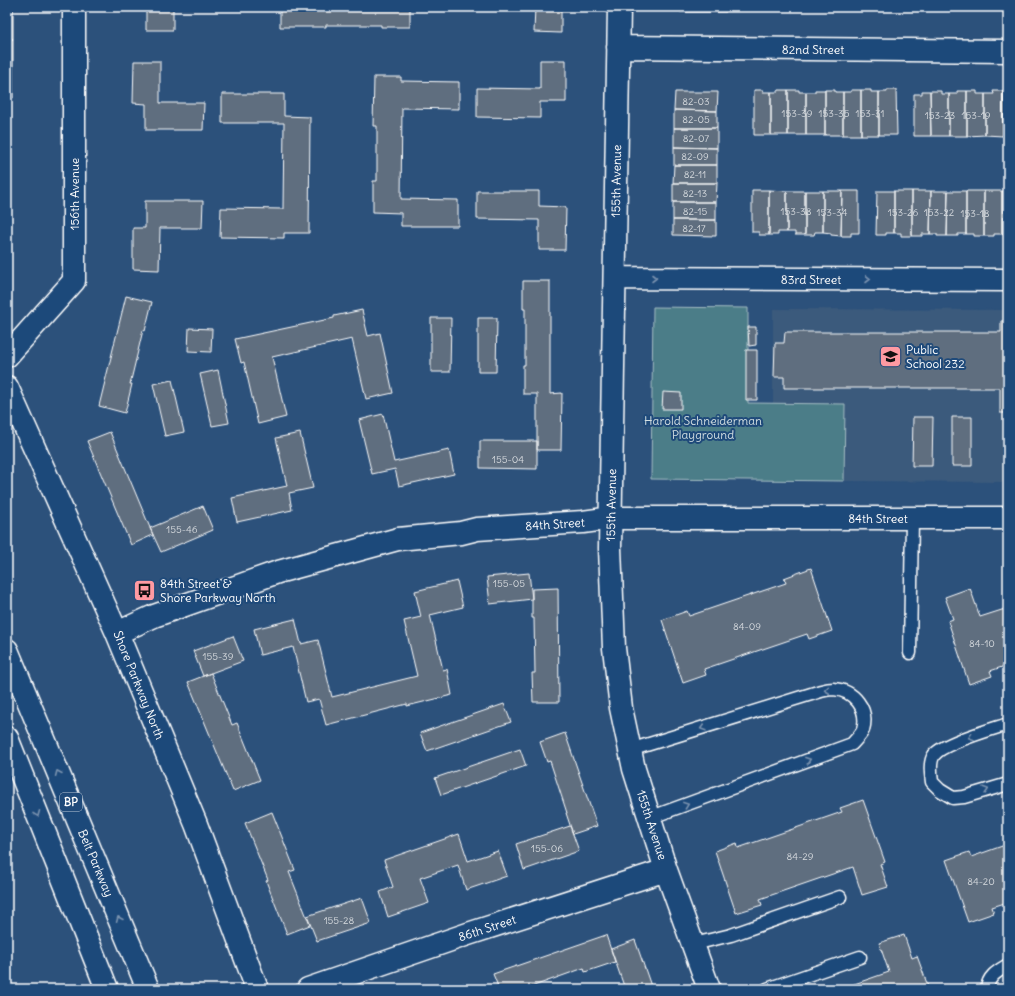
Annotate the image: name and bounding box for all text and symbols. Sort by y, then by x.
street label: 82nd Street [782,42,844,57]
house number: 82-03 [682,95,710,108]
house number: 153-39 [782,107,813,120]
house number: 153-35 [819,107,850,120]
house number: 153-31 [855,107,885,120]
house number: 153-23 [925,109,956,122]
house number: 153-19 [962,109,991,122]
house number: 82-05 [682,113,710,126]
house number: 82-07 [683,132,709,145]
street label: 155th Avenue [608,145,624,217]
house number: 82-09 [681,150,709,163]
street label: 156th Avenue [67,158,82,230]
house number: 82-11 [684,168,706,181]
house number: 82-13 [683,187,707,200]
house number: 82-15 [683,205,707,218]
house number: 153-38 [781,205,812,218]
house number: 153-34 [817,206,848,219]
house number: 153-26 [888,206,919,219]
house number: 153-22 [924,206,955,219]
house number: 153-18 [961,207,990,220]
house number: 82-17 [682,222,706,235]
street label: 83rd Street [781,272,841,287]
one-way arrow [651,274,657,282]
one-way arrow [865,275,871,283]
place label: Public School 232 [906,342,965,371]
school or university icon: Public School 232 [877,343,903,369]
park label: Harold Schneiderman Playground [644,413,762,442]
house number: 155-04 [492,453,524,466]
street label: 155th Avenue [603,469,619,541]
street label: 84th Street [848,511,908,526]
street label: 84th Street [525,514,585,534]
house number: 155-46 [166,523,198,536]
place label: 84th Street & Shore Parkway North [160,576,276,605]
bus stop icon: 84th Street & Shore Parkway North [132,577,158,603]
house number: 155-05 [493,577,525,590]
house number: 84-09 [733,620,761,633]
street label: Shore Parkway North [110,629,168,742]
house number: 84-10 [969,637,995,650]
house number: 155-39 [203,650,234,663]
one-way arrow [824,685,831,694]
one-way arrow [700,723,707,732]
one-way arrow [968,732,975,740]
one-way arrow [805,757,812,765]
one-way arrow [55,769,63,776]
one-way arrow [982,786,989,795]
street label: 155th Avenue [634,788,670,862]
road number: BP [60,793,82,811]
one-way arrow [683,802,690,810]
one-way arrow [32,809,40,817]
street label: Belt Parkway [75,827,117,899]
house number: 155-06 [531,842,563,855]
house number: 84-29 [787,850,814,863]
house number: 84-20 [967,875,995,888]
street label: 86th Street [456,912,518,944]
house number: 155-28 [324,914,355,927]
one-way arrow [116,915,124,922]

